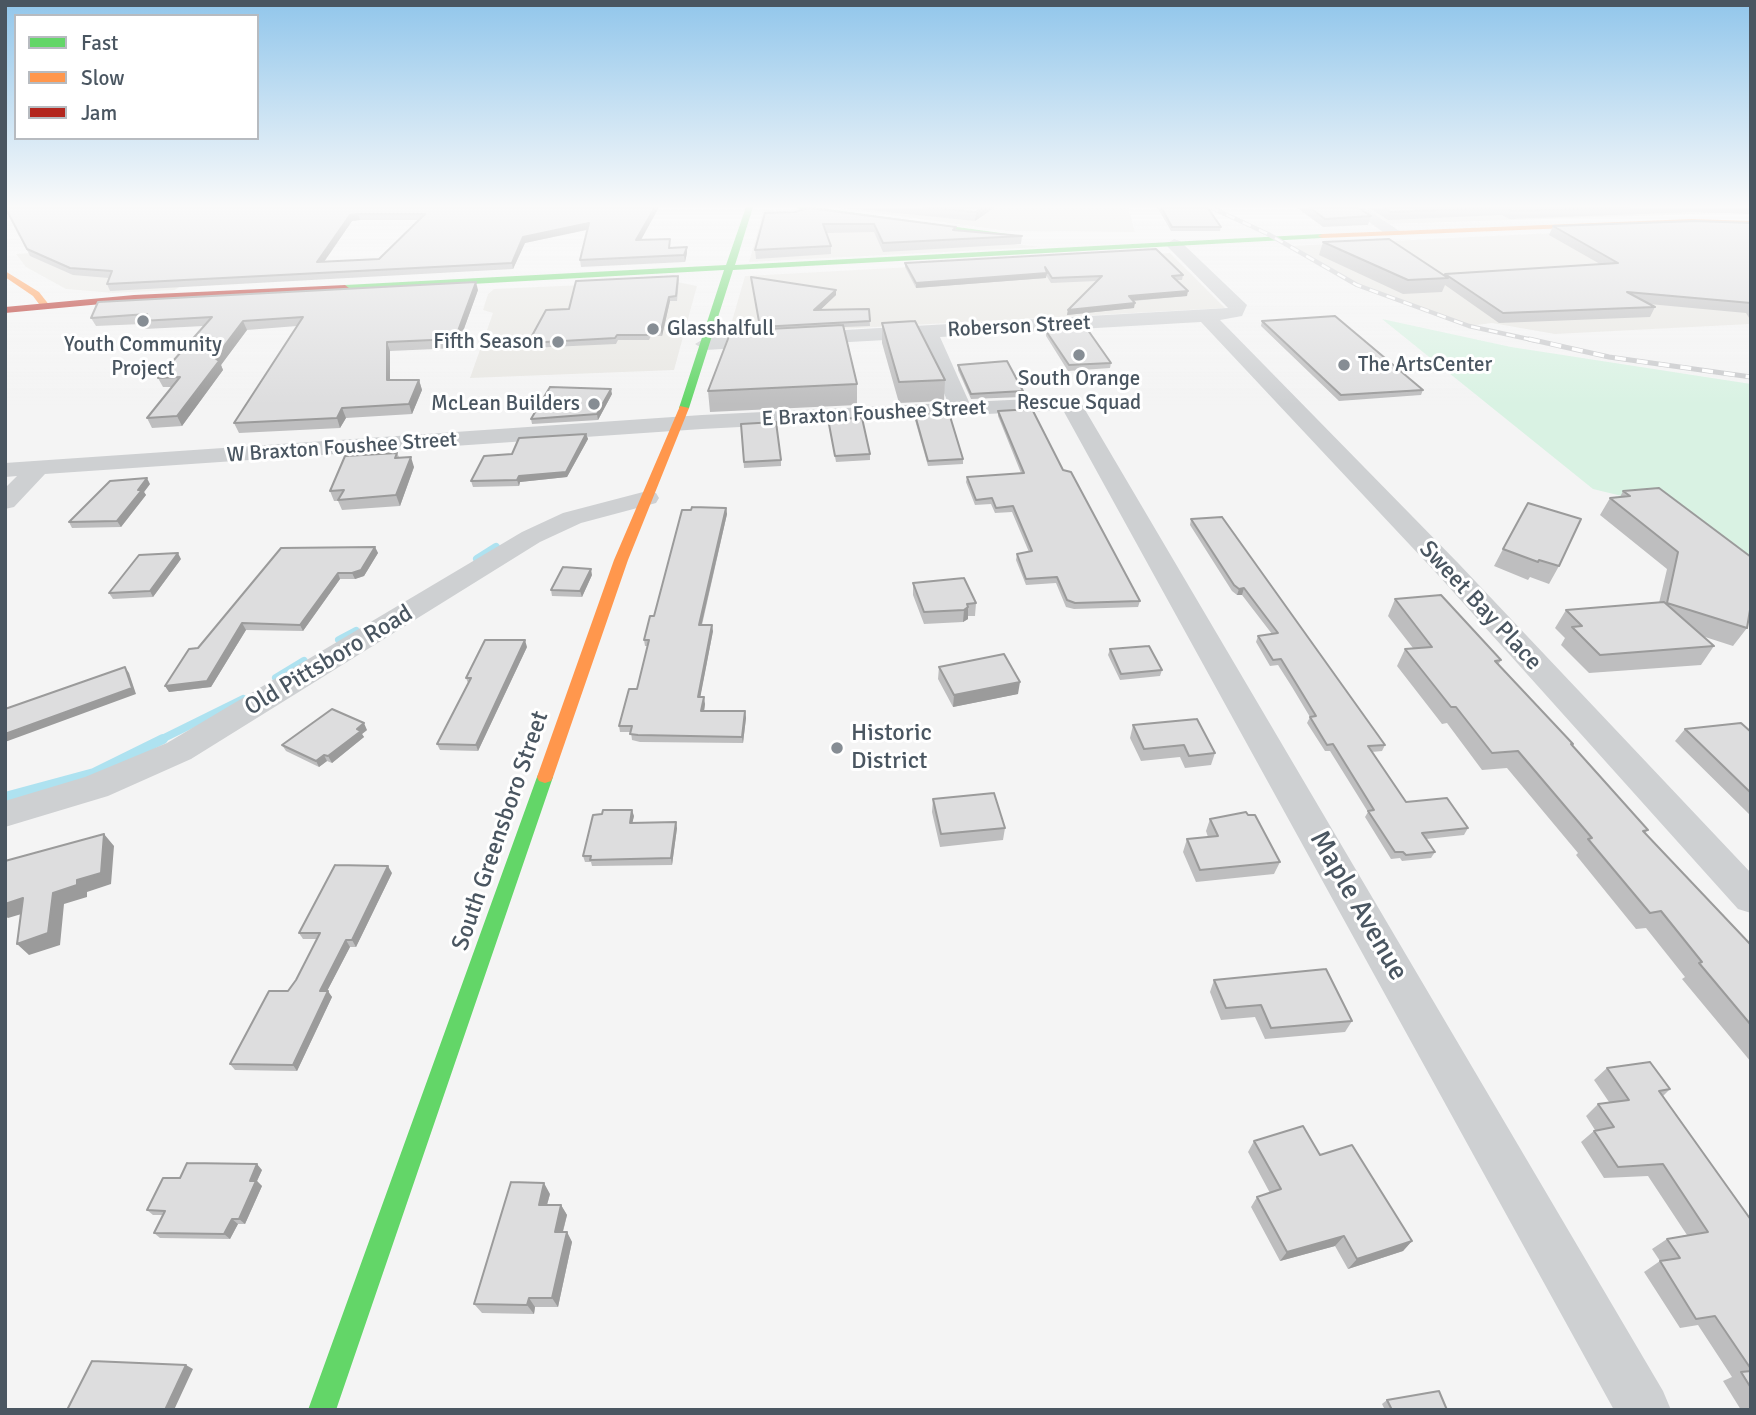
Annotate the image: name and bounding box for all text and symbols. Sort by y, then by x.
legend [14,14,259,140]
text: Fast [81,30,118,56]
text: Slow [81,65,125,91]
text: Jam [81,100,117,126]
street label: Roberson Street [947,311,1091,343]
marker: Youth Community Project [135,313,151,329]
place label: Glasshalfull [667,316,774,342]
marker: Glasshalfull [645,321,661,337]
place label: Fifth Season [433,329,544,355]
place label: Youth Community Project [64,332,222,382]
marker: Fifth Season [550,334,566,350]
marker: South Orange Rescue Squad [1071,347,1087,363]
place label: The ArtsCenter [1358,352,1492,378]
marker: The ArtsCenter [1336,357,1352,373]
place label: South Orange Rescue Squad [1017,366,1141,416]
place label: McLean Builders [431,391,580,417]
marker: McLean Builders [586,396,602,412]
street label: E Braxton Foushee Street [761,396,987,432]
street label: W Braxton Foushee Street [226,427,458,469]
street label: Sweet Bay Place [1413,535,1547,677]
street label: Old Pittsboro Road [240,600,418,722]
street label: South Greensboro Street [447,708,555,954]
place label: Historic District [851,720,932,776]
marker: Historic District [829,740,845,756]
street label: Maple Avenue [1302,825,1414,987]

